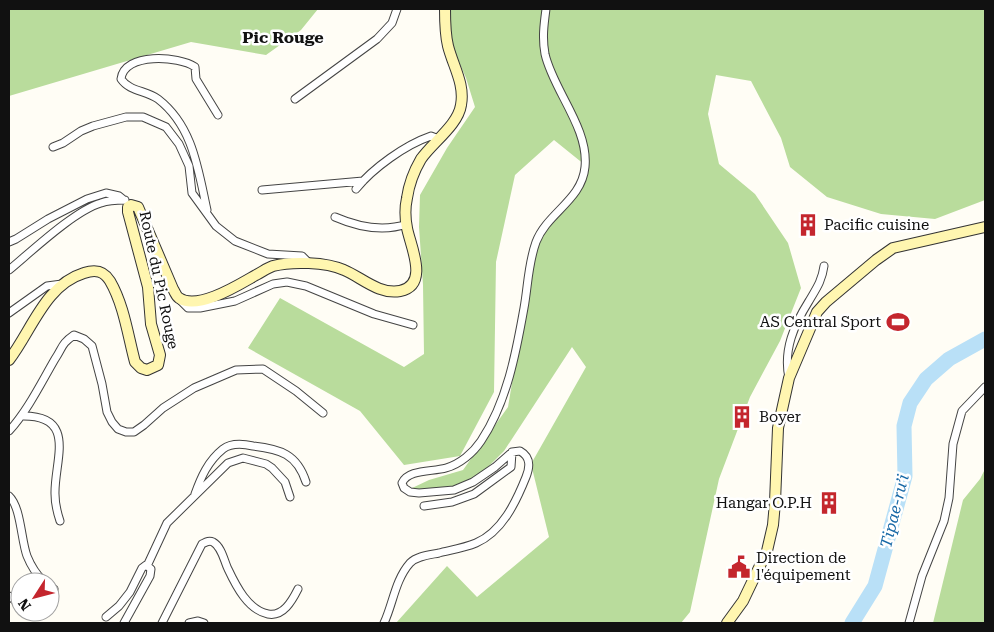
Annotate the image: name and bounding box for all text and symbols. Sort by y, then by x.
district label: Pic Rouge [242,28,324,47]
street label: Route du Pic Rouge [136,209,182,351]
building icon: Pacific cuisine [795,212,821,238]
place label: Pacific cuisine [824,216,929,234]
sports icon: AS Central Sport [885,309,911,335]
place label: AS Central Sport [760,313,881,331]
building icon: Boyer [729,404,755,430]
place label: Boyer [759,408,801,426]
water label: Tipae-ru’i [876,472,913,550]
building icon: Hangar O.P.H [816,490,842,516]
place label: Hangar O.P.H [716,494,812,512]
place label: Direction de l'équipement [756,549,851,584]
public building icon: Direction de l'équipement [726,554,752,580]
north arrow [10,572,60,622]
text: N [15,595,34,614]

